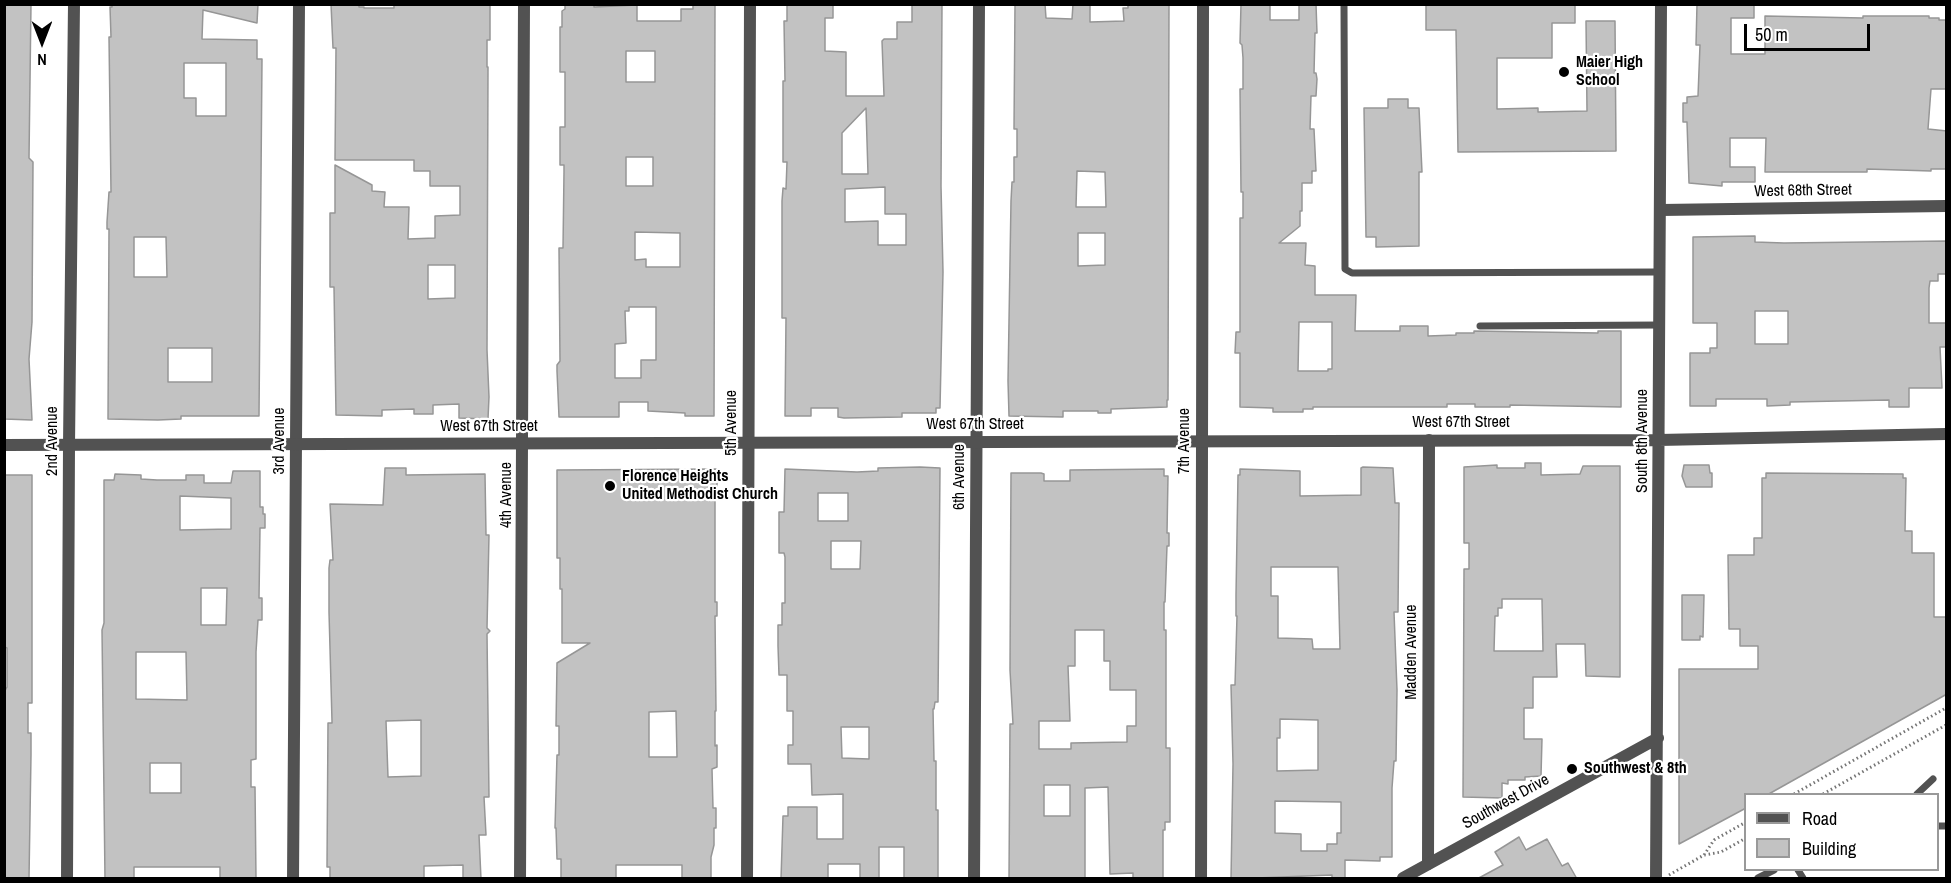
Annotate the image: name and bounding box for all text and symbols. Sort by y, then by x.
north arrow [12,12,72,72]
scale bar [1747,12,1873,50]
text: 50 m [1755,22,1788,47]
text: N [37,49,47,71]
place label: Maier High School [1576,53,1643,91]
marker: Maier High School [1557,65,1571,79]
street label: West 68th Street [1754,181,1852,201]
street label: South 8th Avenue [1633,389,1653,493]
street label: 5th Avenue [722,390,742,456]
street label: 2nd Avenue [43,406,63,476]
street label: 3rd Avenue [270,408,290,474]
street label: 7th Avenue [1175,408,1195,474]
street label: West 67th Street [1412,413,1510,433]
street label: West 67th Street [926,415,1024,435]
street label: West 67th Street [440,417,538,437]
street label: 6th Avenue [950,444,970,510]
street label: 4th Avenue [497,462,517,528]
place label: Florence Heights United Methodist Church [622,467,778,505]
marker: Florence Heights United Methodist Church [603,479,617,493]
street label: Madden Avenue [1402,604,1422,700]
place label: Southwest & 8th [1584,759,1687,779]
marker: Southwest & 8th [1565,762,1579,776]
street label: Southwest Drive [1459,770,1553,834]
legend [1744,793,1939,871]
text: Road [1802,806,1837,831]
text: Building [1802,836,1856,861]

